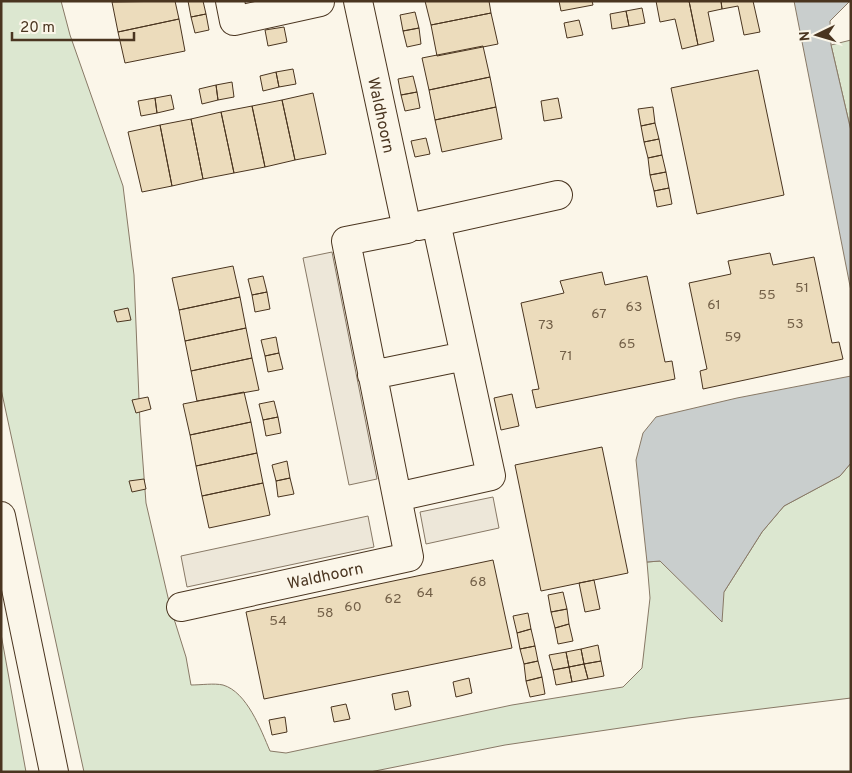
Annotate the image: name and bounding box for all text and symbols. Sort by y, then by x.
scale bar [12,10,135,42]
north arrow [792,10,842,60]
text: 20 m [20,19,55,38]
text: N [797,30,814,42]
street label: Waldhoorn [362,76,398,155]
house number: 51 [795,280,809,297]
house number: 55 [758,287,776,304]
house number: 61 [707,297,721,314]
house number: 63 [626,299,642,316]
house number: 67 [591,306,607,323]
house number: 53 [786,316,804,333]
house number: 73 [538,317,554,334]
house number: 59 [725,329,741,346]
house number: 65 [618,336,636,353]
house number: 71 [560,348,572,365]
street label: Waldhoorn [286,559,365,595]
house number: 68 [470,574,486,591]
house number: 64 [416,585,434,602]
house number: 62 [385,591,401,608]
house number: 60 [344,599,362,616]
house number: 58 [316,605,334,622]
house number: 54 [269,613,287,630]

